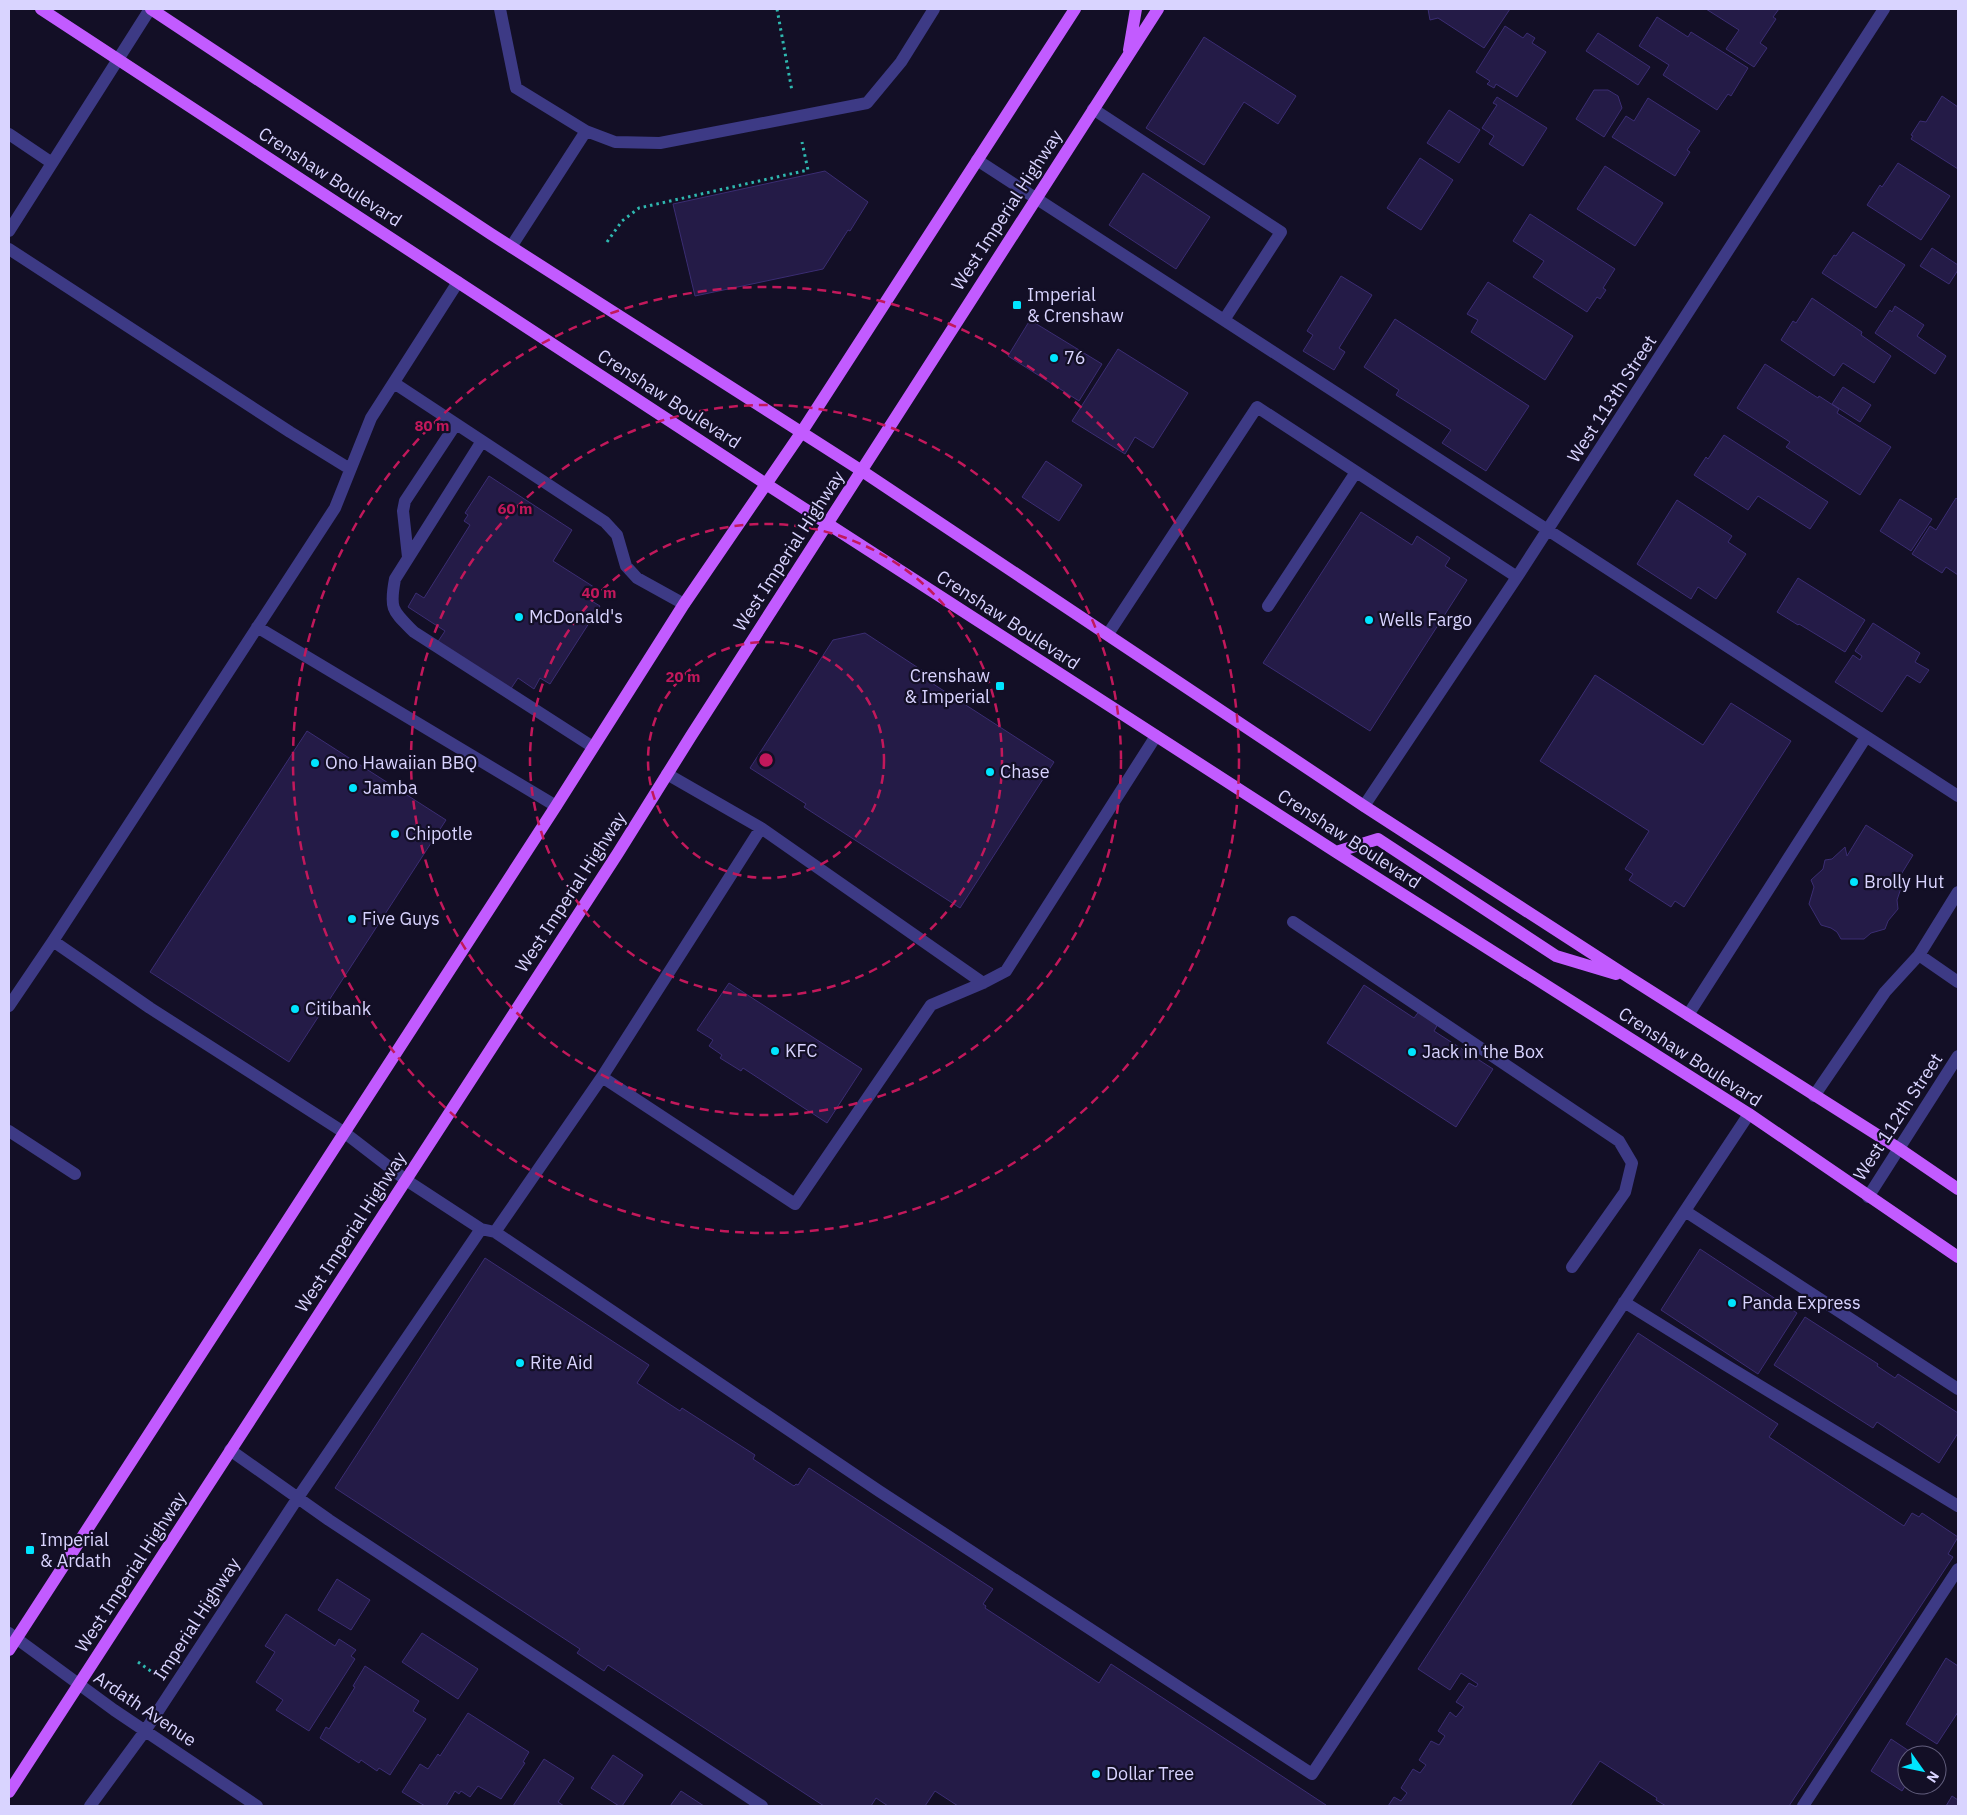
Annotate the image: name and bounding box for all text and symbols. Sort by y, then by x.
street label: Crenshaw Boulevard [254,122,406,232]
street label: West Imperial Highway [946,125,1067,294]
place label: Imperial & Crenshaw [1027,283,1124,327]
marker: Imperial & Crenshaw [1011,299,1023,311]
street label: West 113th Street [1562,331,1661,467]
street label: Crenshaw Boulevard [593,344,745,454]
place label: 76 [1064,346,1086,369]
marker: 76 [1048,352,1060,364]
text: 80 m [415,416,449,435]
street label: West Imperial Highway [728,466,849,635]
text: 60 m [498,499,532,518]
street label: Crenshaw Boulevard [932,565,1084,675]
text: 40 m [582,583,616,602]
place label: McDonald's [529,605,623,628]
place label: Wells Fargo [1379,608,1472,631]
marker: McDonald's [513,611,525,623]
marker: Wells Fargo [1363,614,1375,626]
place label: Crenshaw & Imperial [904,664,990,708]
text: 20 m [666,667,700,686]
marker: Crenshaw & Imperial [994,680,1006,692]
place label: Ono Hawaiian BBQ [325,751,477,774]
centre of rings [757,751,775,769]
marker: Ono Hawaiian BBQ [309,757,321,769]
place label: Chase [1000,760,1050,783]
marker: Chase [984,766,996,778]
place label: Jamba [363,776,418,799]
marker: Jamba [347,782,359,794]
street label: Crenshaw Boulevard [1273,784,1425,894]
street label: West Imperial Highway [510,807,631,976]
place label: Chipotle [405,822,473,845]
marker: Chipotle [389,828,401,840]
place label: Brolly Hut [1864,870,1944,893]
marker: Brolly Hut [1848,876,1860,888]
place label: Five Guys [362,907,440,930]
marker: Five Guys [346,913,358,925]
place label: Citibank [305,997,372,1020]
street label: Crenshaw Boulevard [1614,1002,1766,1112]
marker: Citibank [289,1003,301,1015]
place label: KFC [785,1039,817,1062]
place label: Jack in the Box [1422,1040,1544,1063]
marker: KFC [769,1045,781,1057]
marker: Jack in the Box [1406,1046,1418,1058]
street label: West 112th Street [1848,1049,1947,1185]
street label: West Imperial Highway [290,1147,411,1316]
place label: Panda Express [1742,1291,1861,1314]
marker: Panda Express [1726,1297,1738,1309]
place label: Rite Aid [530,1351,593,1374]
marker: Rite Aid [514,1357,526,1369]
street label: West Imperial Highway [70,1487,191,1656]
place label: Imperial & Ardath [40,1528,111,1572]
marker: Imperial & Ardath [24,1544,36,1556]
street label: Imperial Highway [148,1553,245,1685]
street label: Ardath Avenue [90,1666,201,1751]
north arrow [1897,1745,1947,1795]
place label: Dollar Tree [1106,1762,1194,1785]
marker: Dollar Tree [1090,1768,1102,1780]
text: N [1923,1768,1943,1786]

